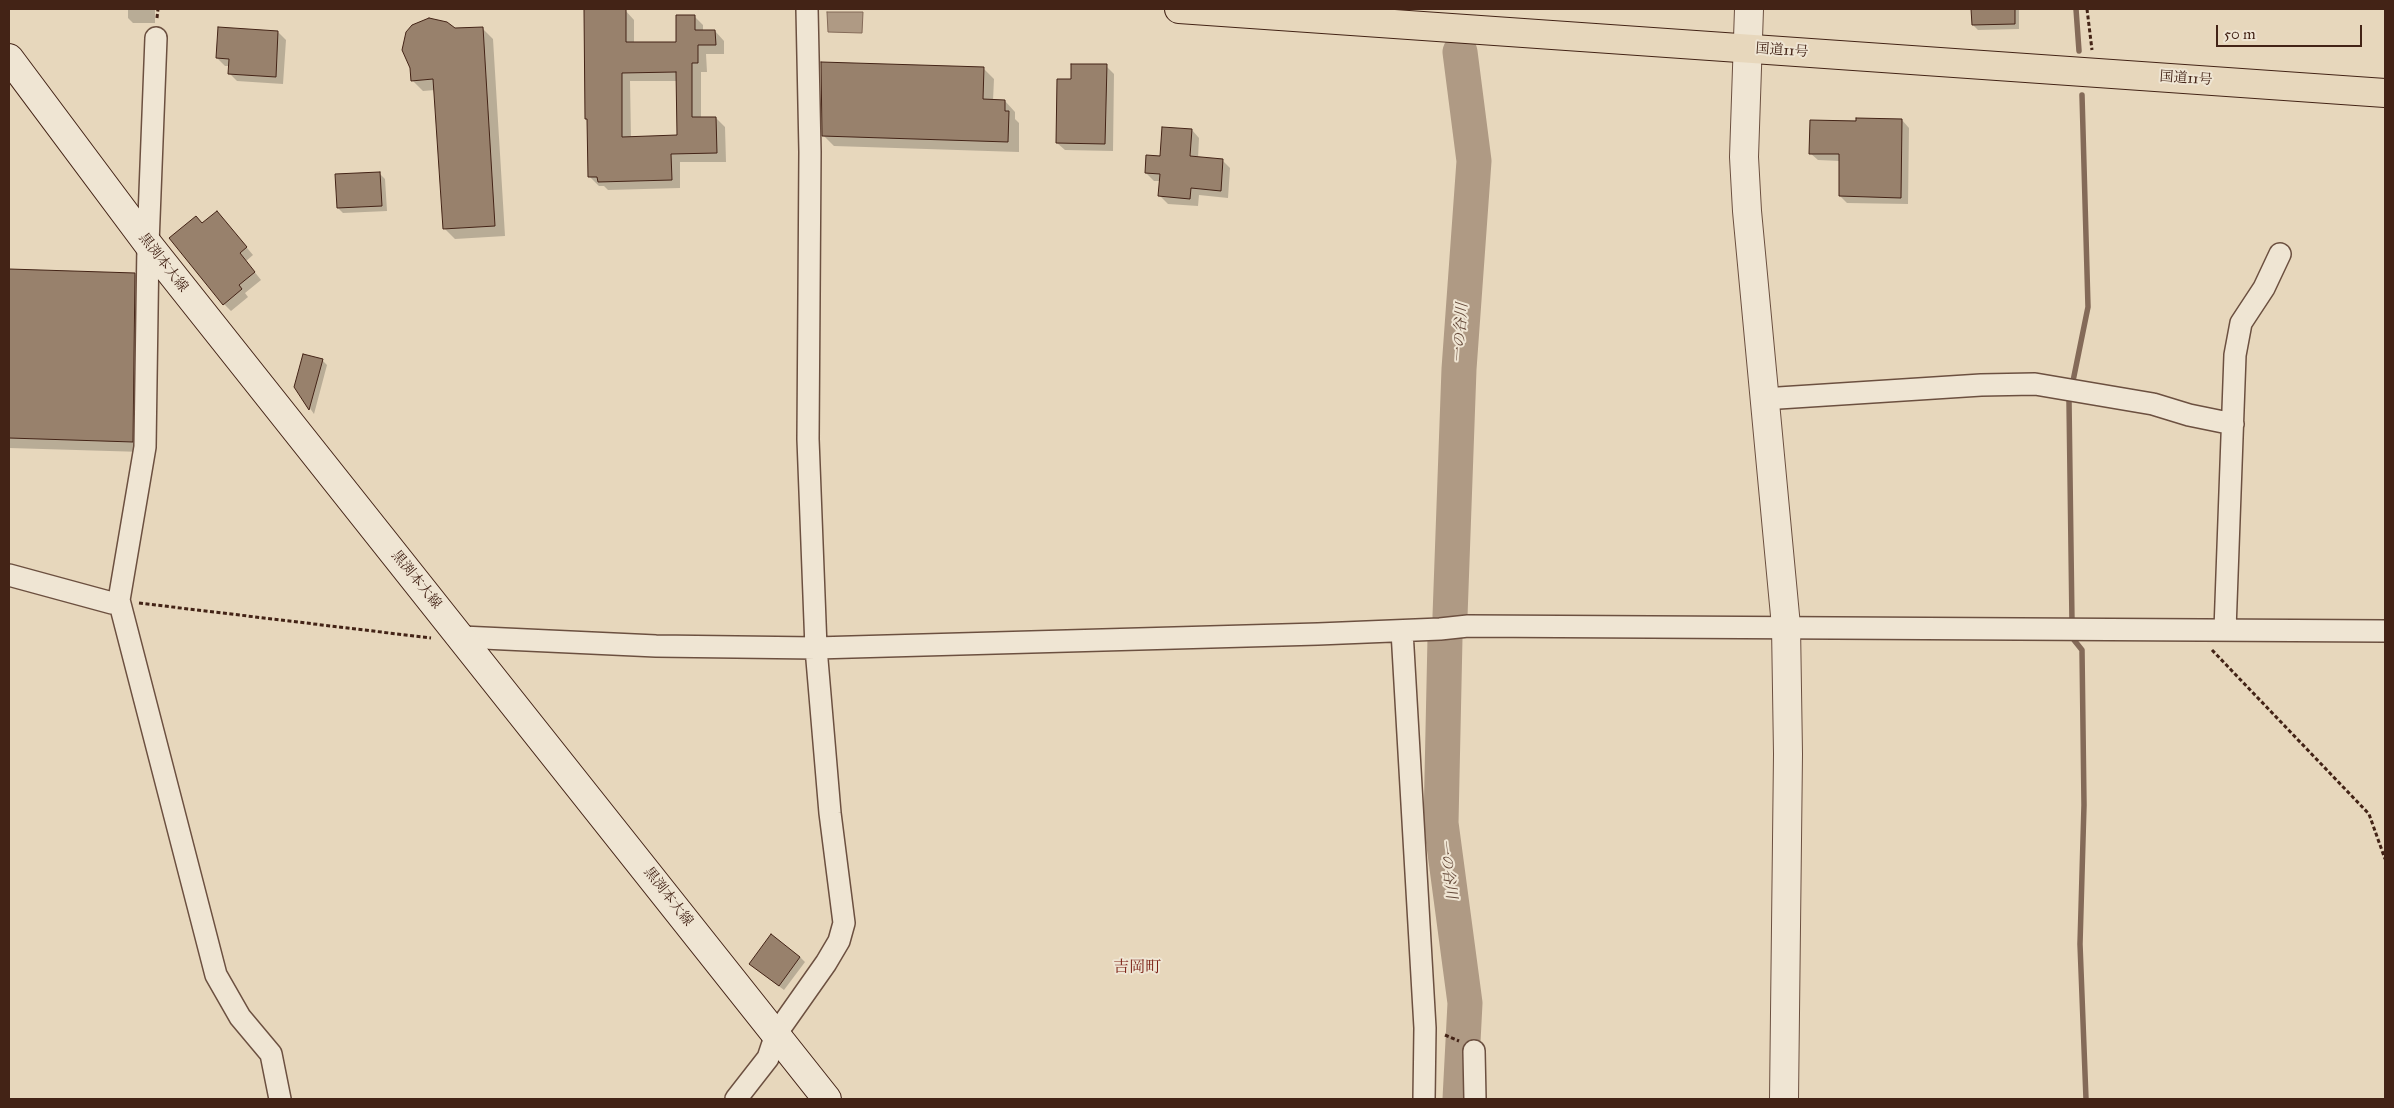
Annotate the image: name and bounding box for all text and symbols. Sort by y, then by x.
scale bar [2219,15,2365,47]
text: 50 m [2224,25,2256,43]
street label: 国道11号 [1755,41,1809,61]
street label: 国道11号 [2159,69,2213,89]
street label: 黒渕本大線 [135,230,191,296]
water label: 一の谷川 [1450,302,1472,364]
street label: 黒渕本大線 [387,548,445,612]
water label: 一の谷川 [1434,838,1460,900]
street label: 黒渕本大線 [640,864,696,930]
district label: 吉岡町 [1113,958,1161,978]

